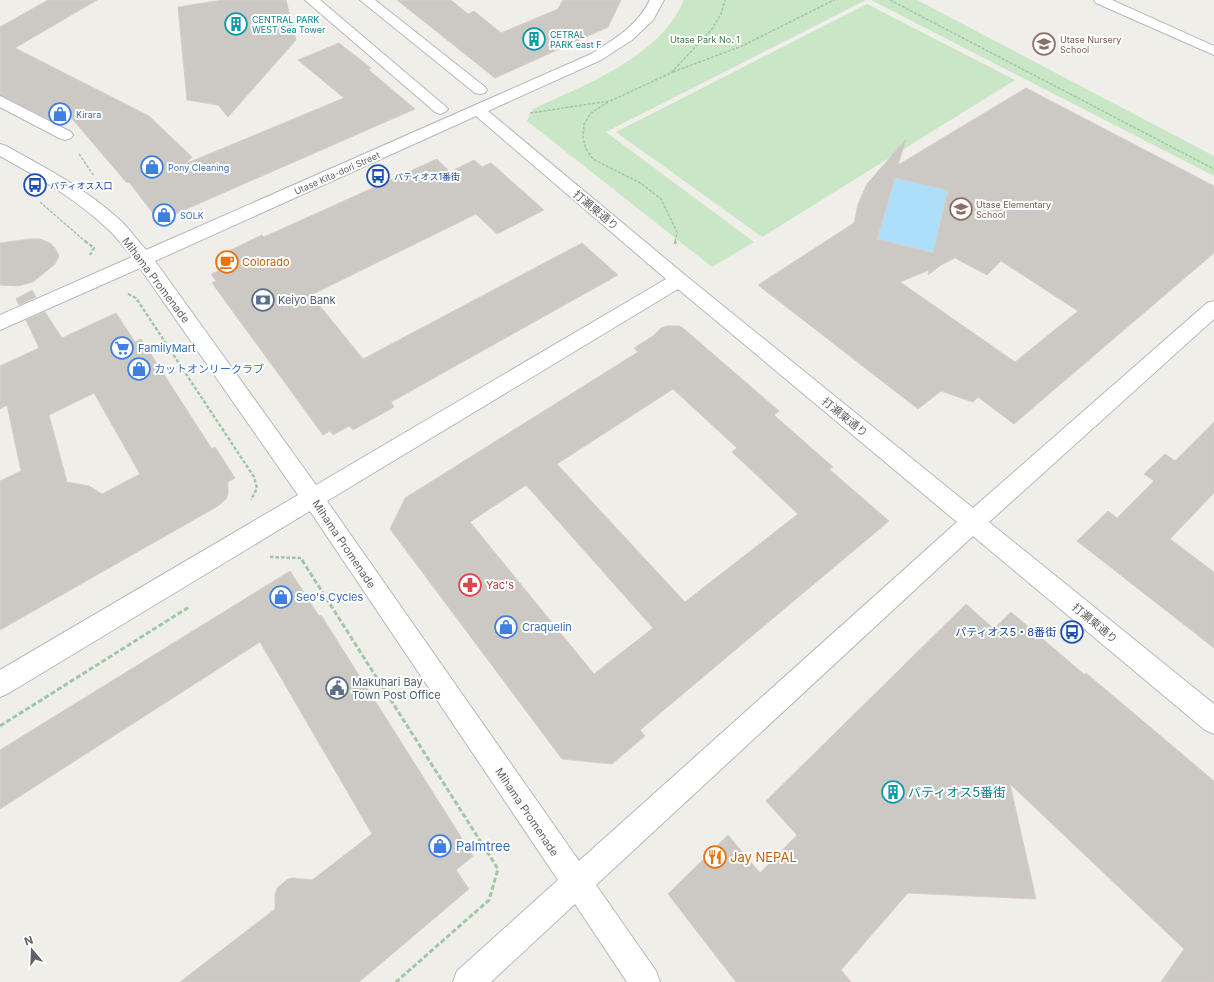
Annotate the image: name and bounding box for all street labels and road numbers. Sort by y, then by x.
street label: Utase Kita-dori Street [293,149,381,197]
street label: 打瀬東通り [570,187,622,233]
street label: Mihama Promenade [119,234,193,326]
street label: 打瀬東通り [819,394,871,440]
street label: Mihama Promenade [309,497,379,591]
street label: 打瀬東通り [1069,600,1121,646]
street label: Mihama Promenade [492,765,562,859]

